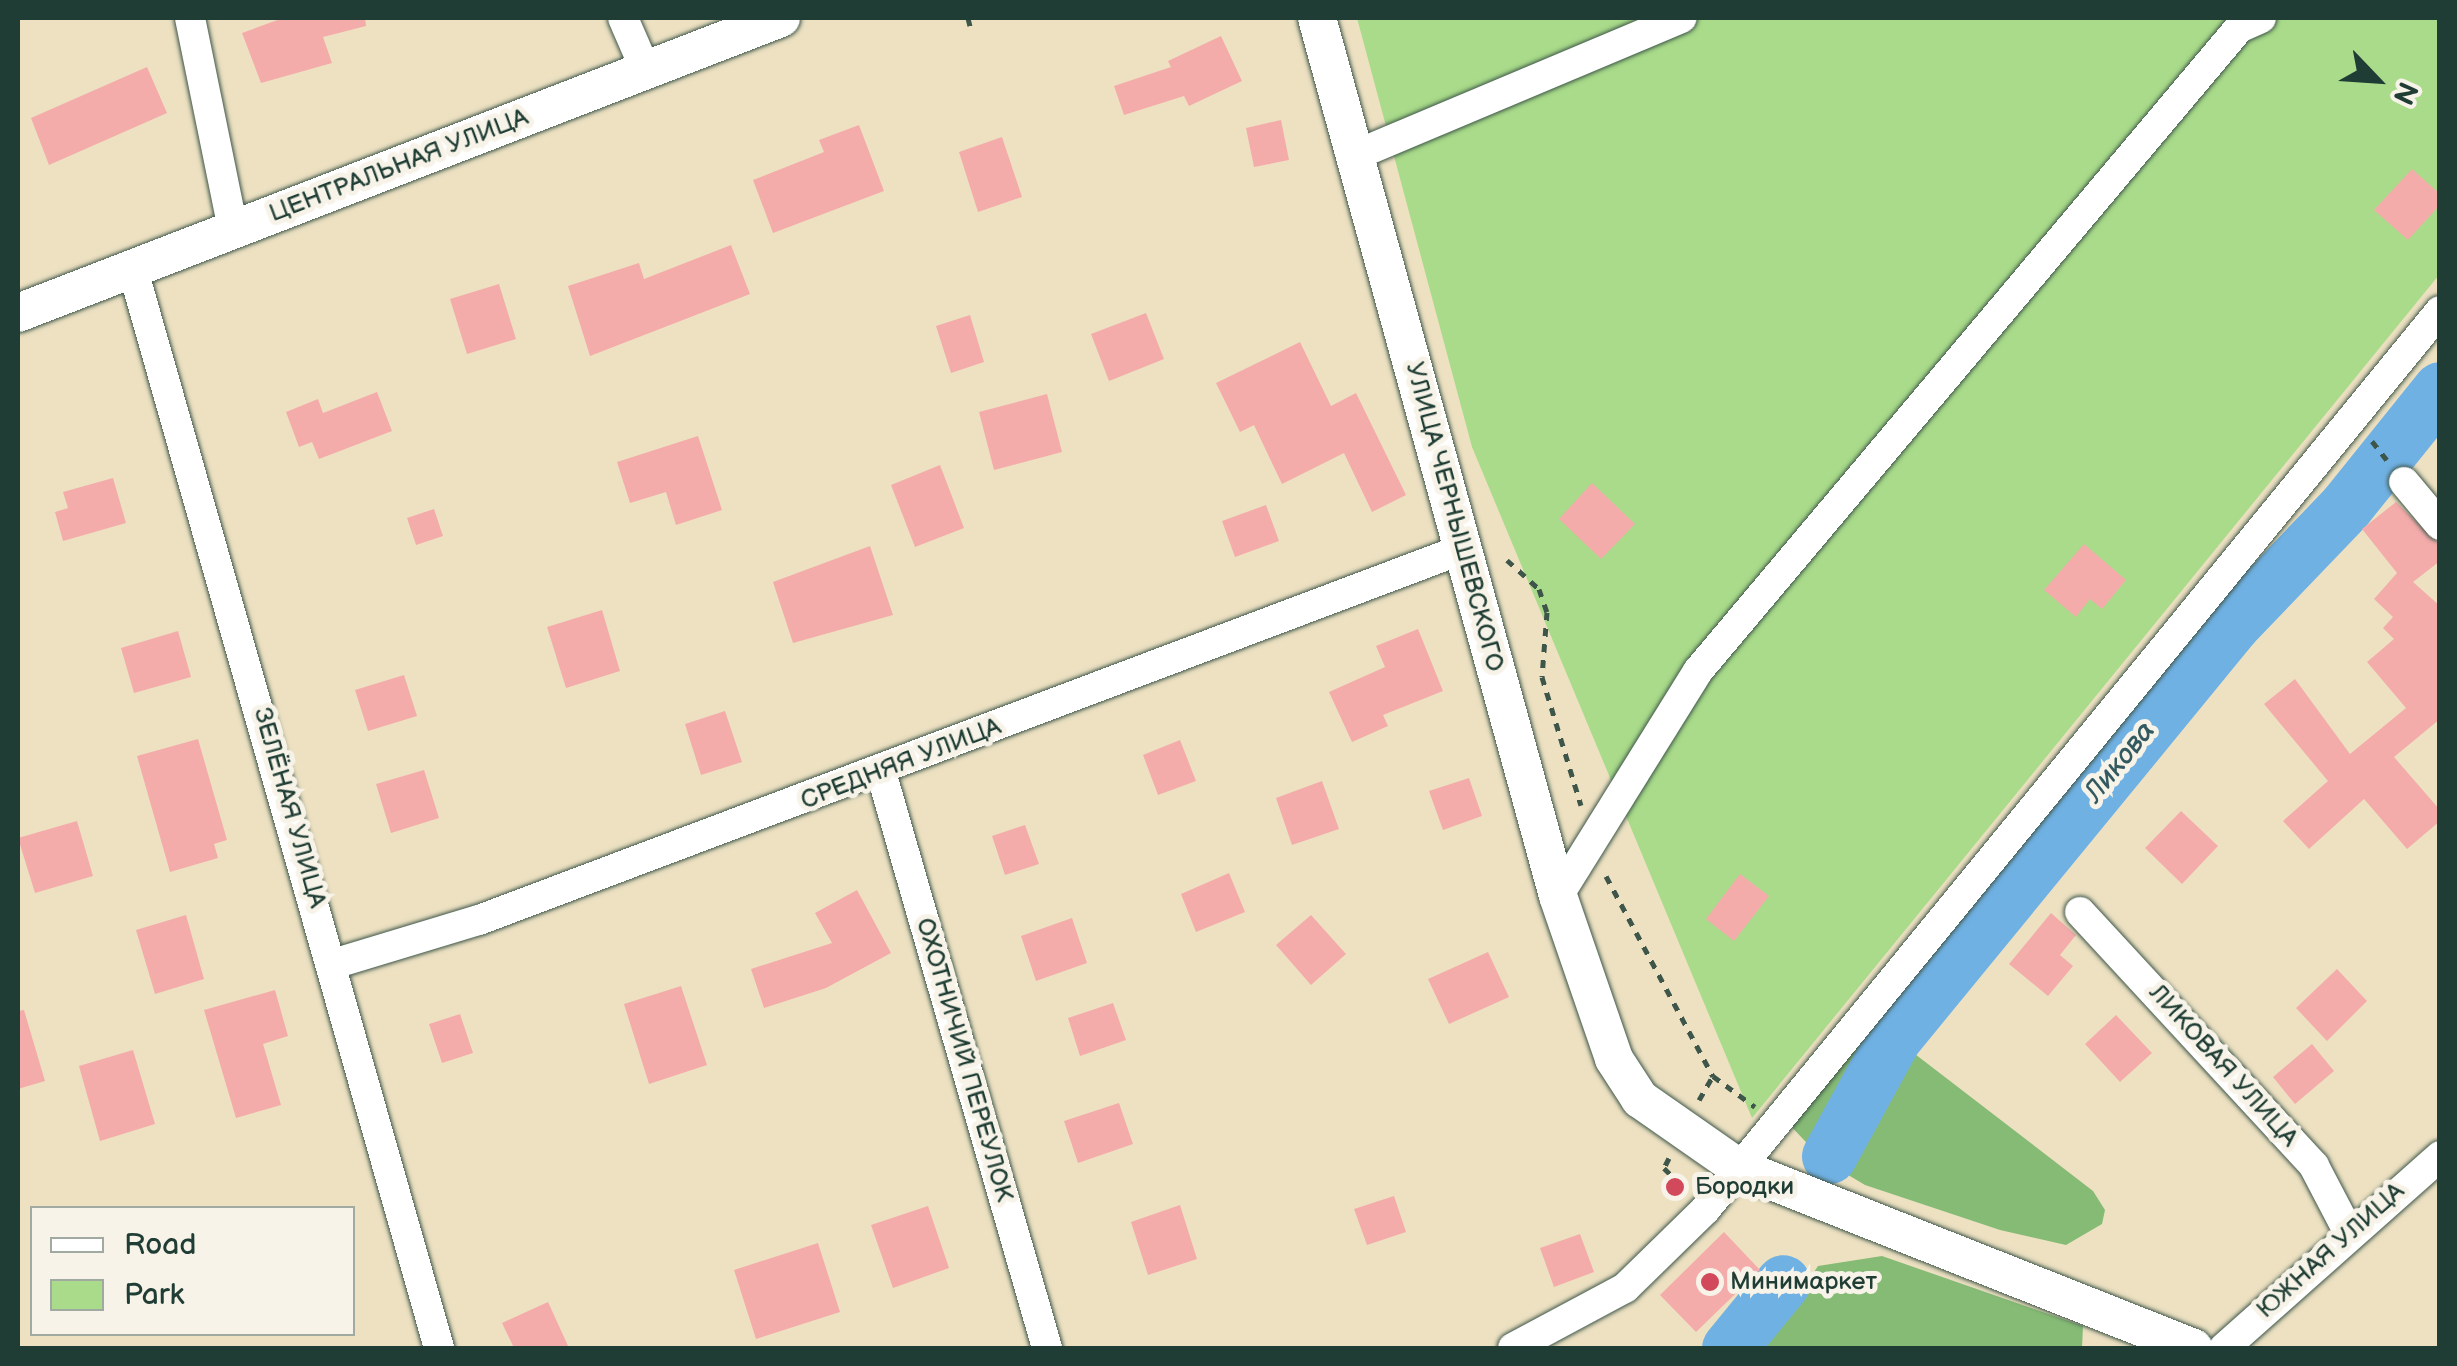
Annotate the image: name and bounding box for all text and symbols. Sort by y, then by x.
north arrow [2327,30,2427,130]
text: N [2385,76,2424,109]
street label: ЦЕНТРАЛЬНАЯ УЛИЦА [265,103,533,229]
street label: УЛИЦА ЧЕРНЫШЕВСКОГО [1398,359,1510,675]
street label: ЗЕЛЁНАЯ УЛИЦА [246,705,332,911]
street label: СРЕДНЯЯ УЛИЦА [797,712,1005,816]
water label: Ликова [2077,715,2163,809]
street label: ОХОТНИЧИЙ ПЕРЕУЛОК [909,915,1019,1205]
street label: ЛИКОВАЯ УЛИЦА [2142,979,2304,1153]
place label: Бородки [1695,1172,1794,1202]
marker: Бородки [1664,1176,1686,1198]
street label: ЮЖНАЯ УЛИЦА [2251,1177,2411,1325]
legend [30,1206,355,1336]
text: Road [124,1227,197,1263]
place label: Минимаркет [1730,1267,1877,1297]
marker: Минимаркет [1699,1271,1721,1293]
text: Park [124,1277,184,1313]

